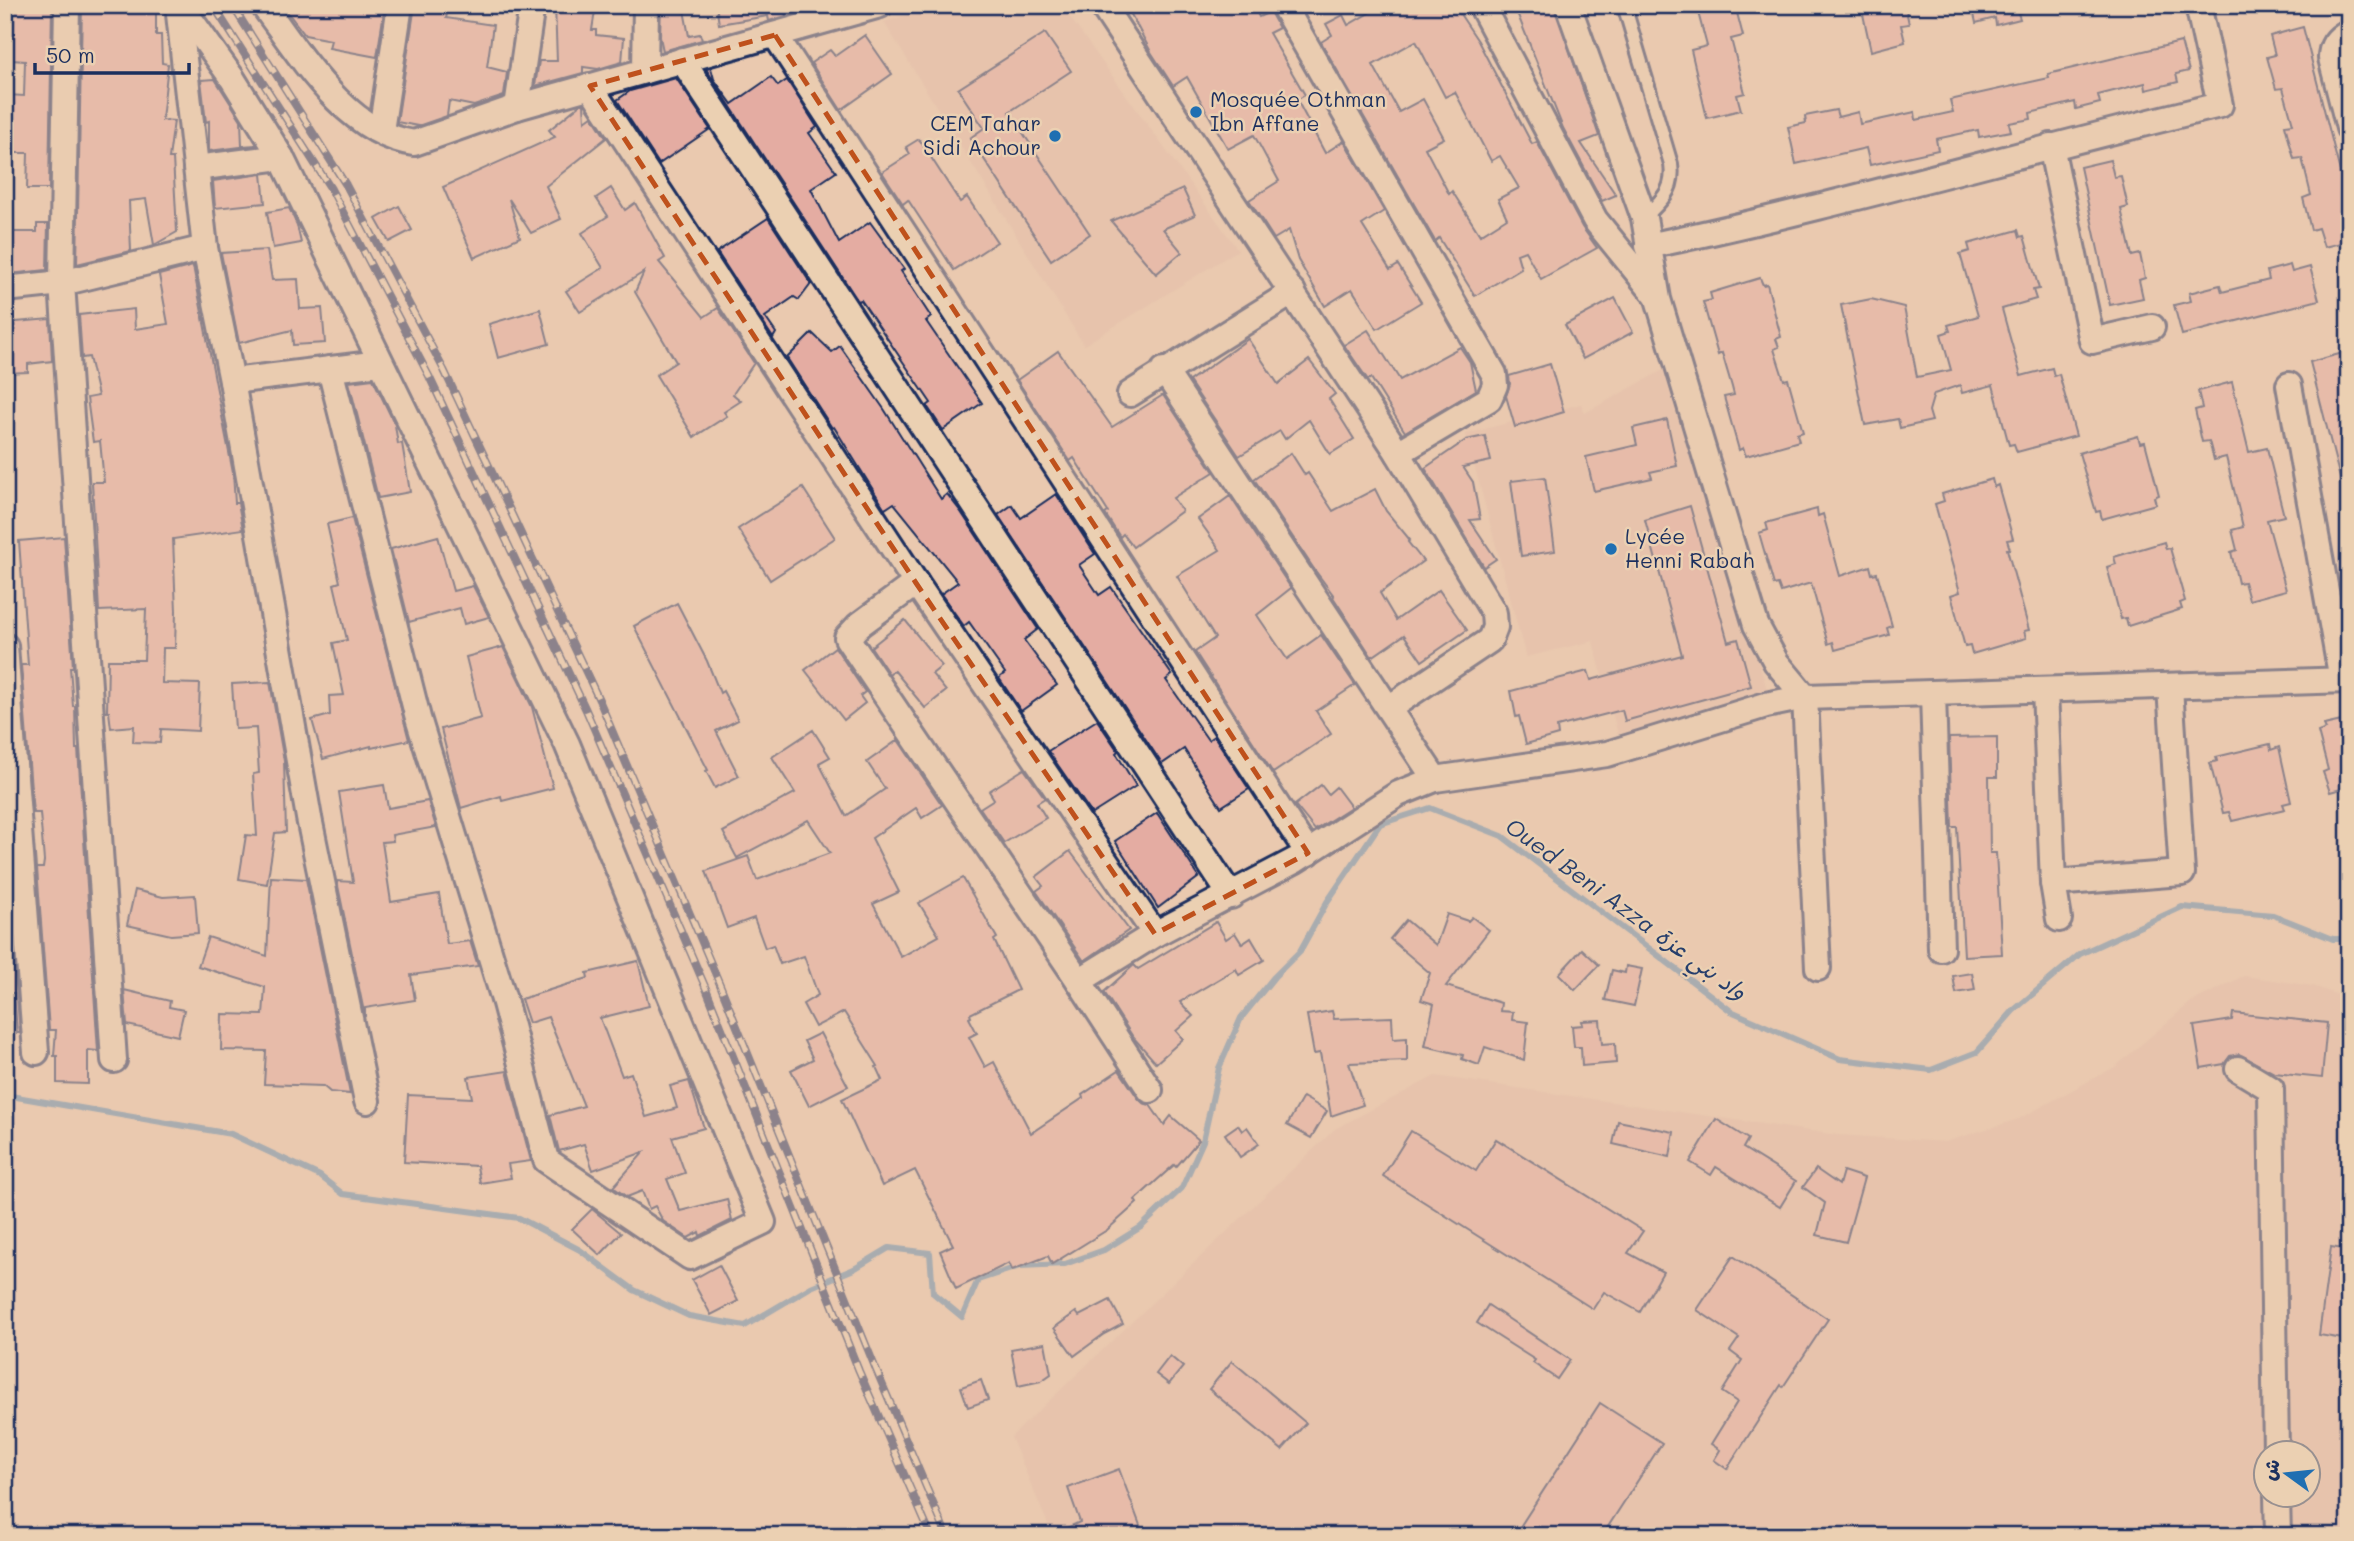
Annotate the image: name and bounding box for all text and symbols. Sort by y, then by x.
scale bar [35,32,189,76]
text: 50 m [46,41,95,68]
place label: Mosquée Othman Ibn Affane [1210,85,1386,136]
marker: Mosquée Othman Ibn Affane [1188,104,1204,120]
place label: CEM Tahar Sidi Achour [923,109,1041,160]
marker: CEM Tahar Sidi Achour [1047,128,1063,144]
place label: Lycée Henni Rabah [1625,522,1754,573]
marker: Lycée Henni Rabah [1603,541,1619,557]
water label: Oued Beni Azza واد بني عزة [1496,810,1753,1011]
north arrow [2252,1440,2322,1510]
text: ش [2255,1456,2285,1483]

